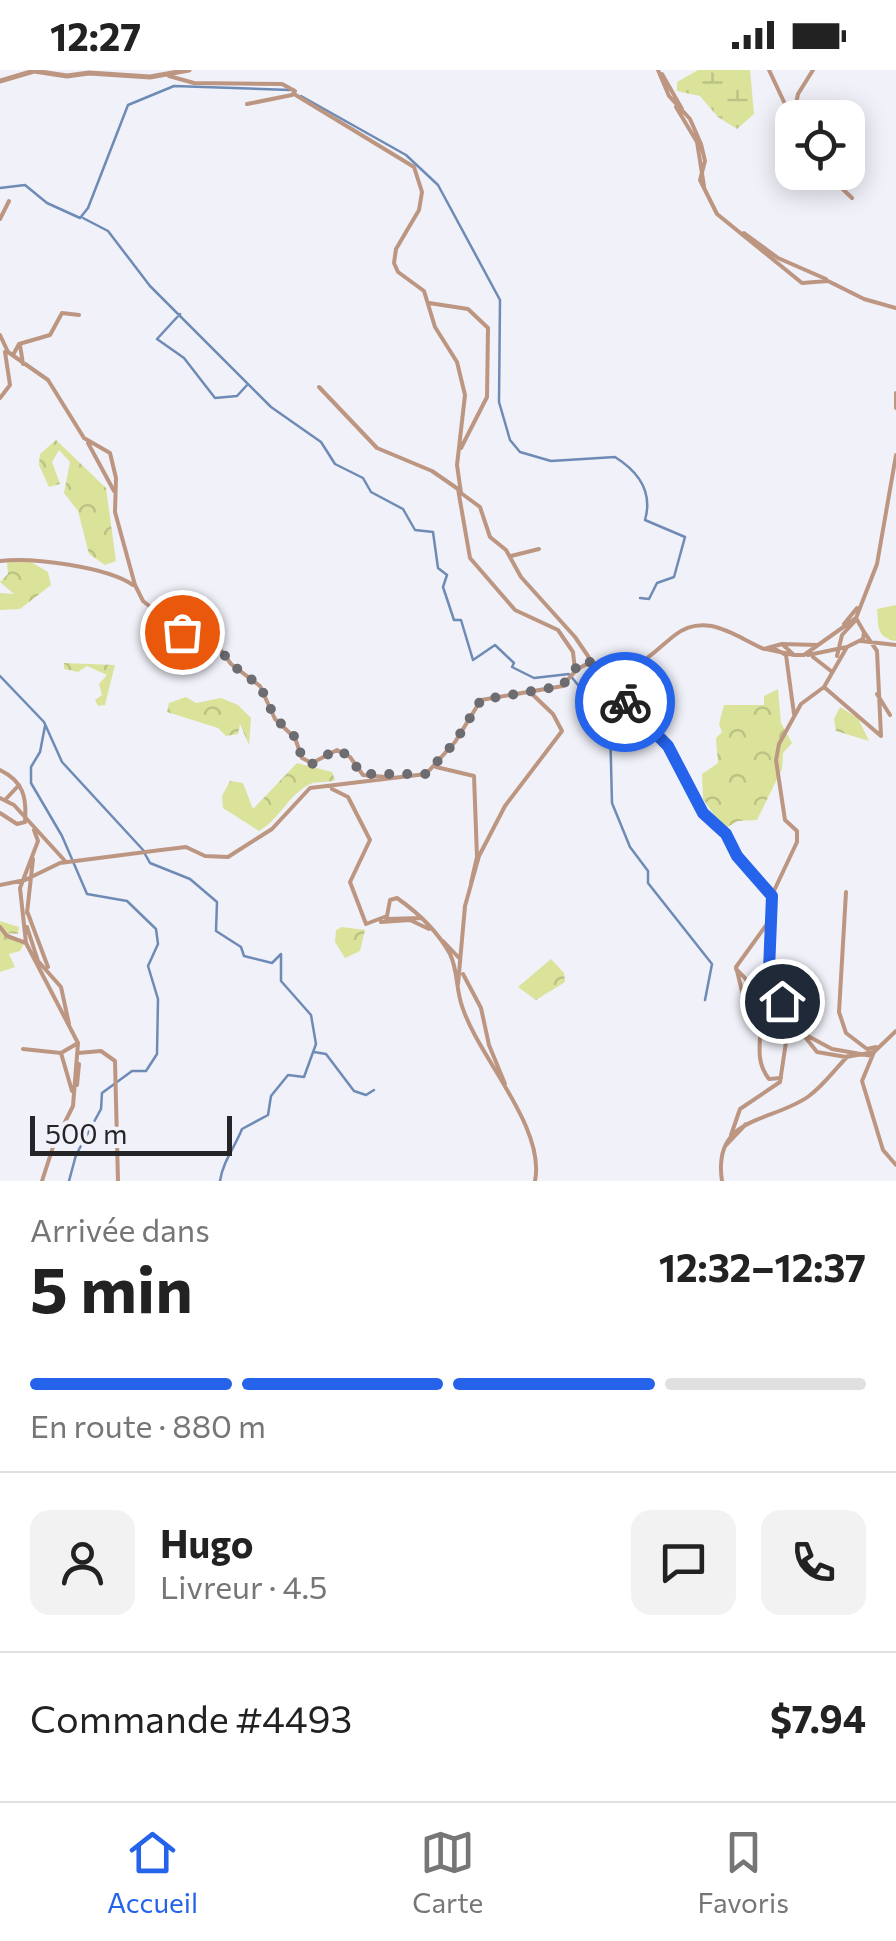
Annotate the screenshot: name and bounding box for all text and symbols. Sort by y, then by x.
text: 12:27 [50,12,141,59]
map controls [775,100,865,190]
button: locate [775,100,865,190]
pin [140,590,225,675]
icon: bag [155,605,210,660]
courier [575,652,675,752]
icon: bike [598,675,653,730]
pin [740,959,825,1044]
icon: home [755,974,810,1029]
scale bar [30,1111,232,1156]
text: 500 m [45,1116,127,1150]
text: Arrivée dans [30,1209,210,1249]
text: 12:32–12:37 [659,1243,866,1290]
text: 5 min [30,1247,193,1326]
text: En route · 880 m [30,1405,266,1445]
button: person [30,1510,135,1615]
button: chat [631,1510,736,1615]
button: phone [761,1510,866,1615]
text: Hugo [160,1519,253,1566]
text: Livreur · 4.5 [160,1566,327,1606]
text: Commande #4493 [30,1694,352,1741]
text: $7.94 [770,1694,866,1741]
tab: Accueil [107,1825,198,1919]
tab: Carte [412,1825,483,1919]
tab: Favoris [697,1825,789,1919]

